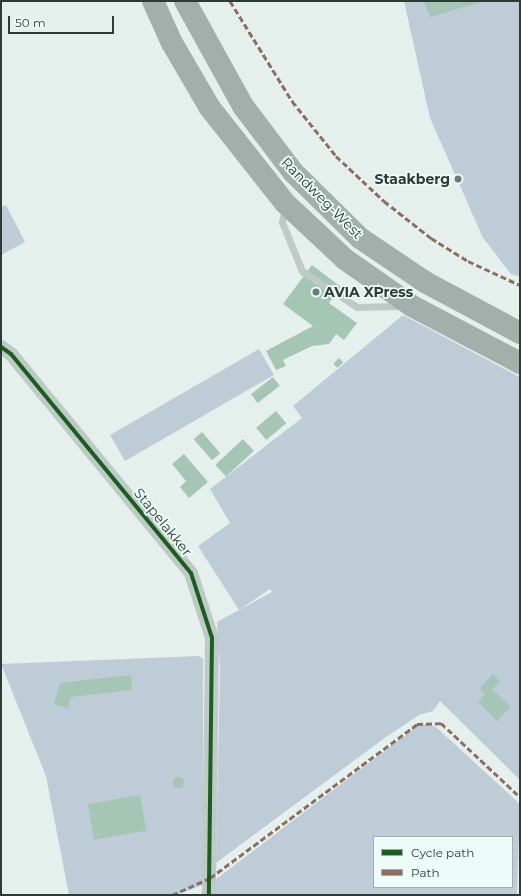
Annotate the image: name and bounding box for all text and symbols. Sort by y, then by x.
scale bar [10,8,116,34]
text: 50 m [15,15,46,30]
street label: Randweg-West [278,154,366,242]
place label: Staakberg [375,171,450,187]
marker: Staakberg [453,174,463,184]
place label: AVIA XPress [324,284,413,300]
marker: AVIA XPress [311,287,321,297]
street label: Stapelakker [130,485,196,559]
legend [373,836,513,888]
text: Cycle path [411,845,474,860]
text: Path [411,865,440,880]

